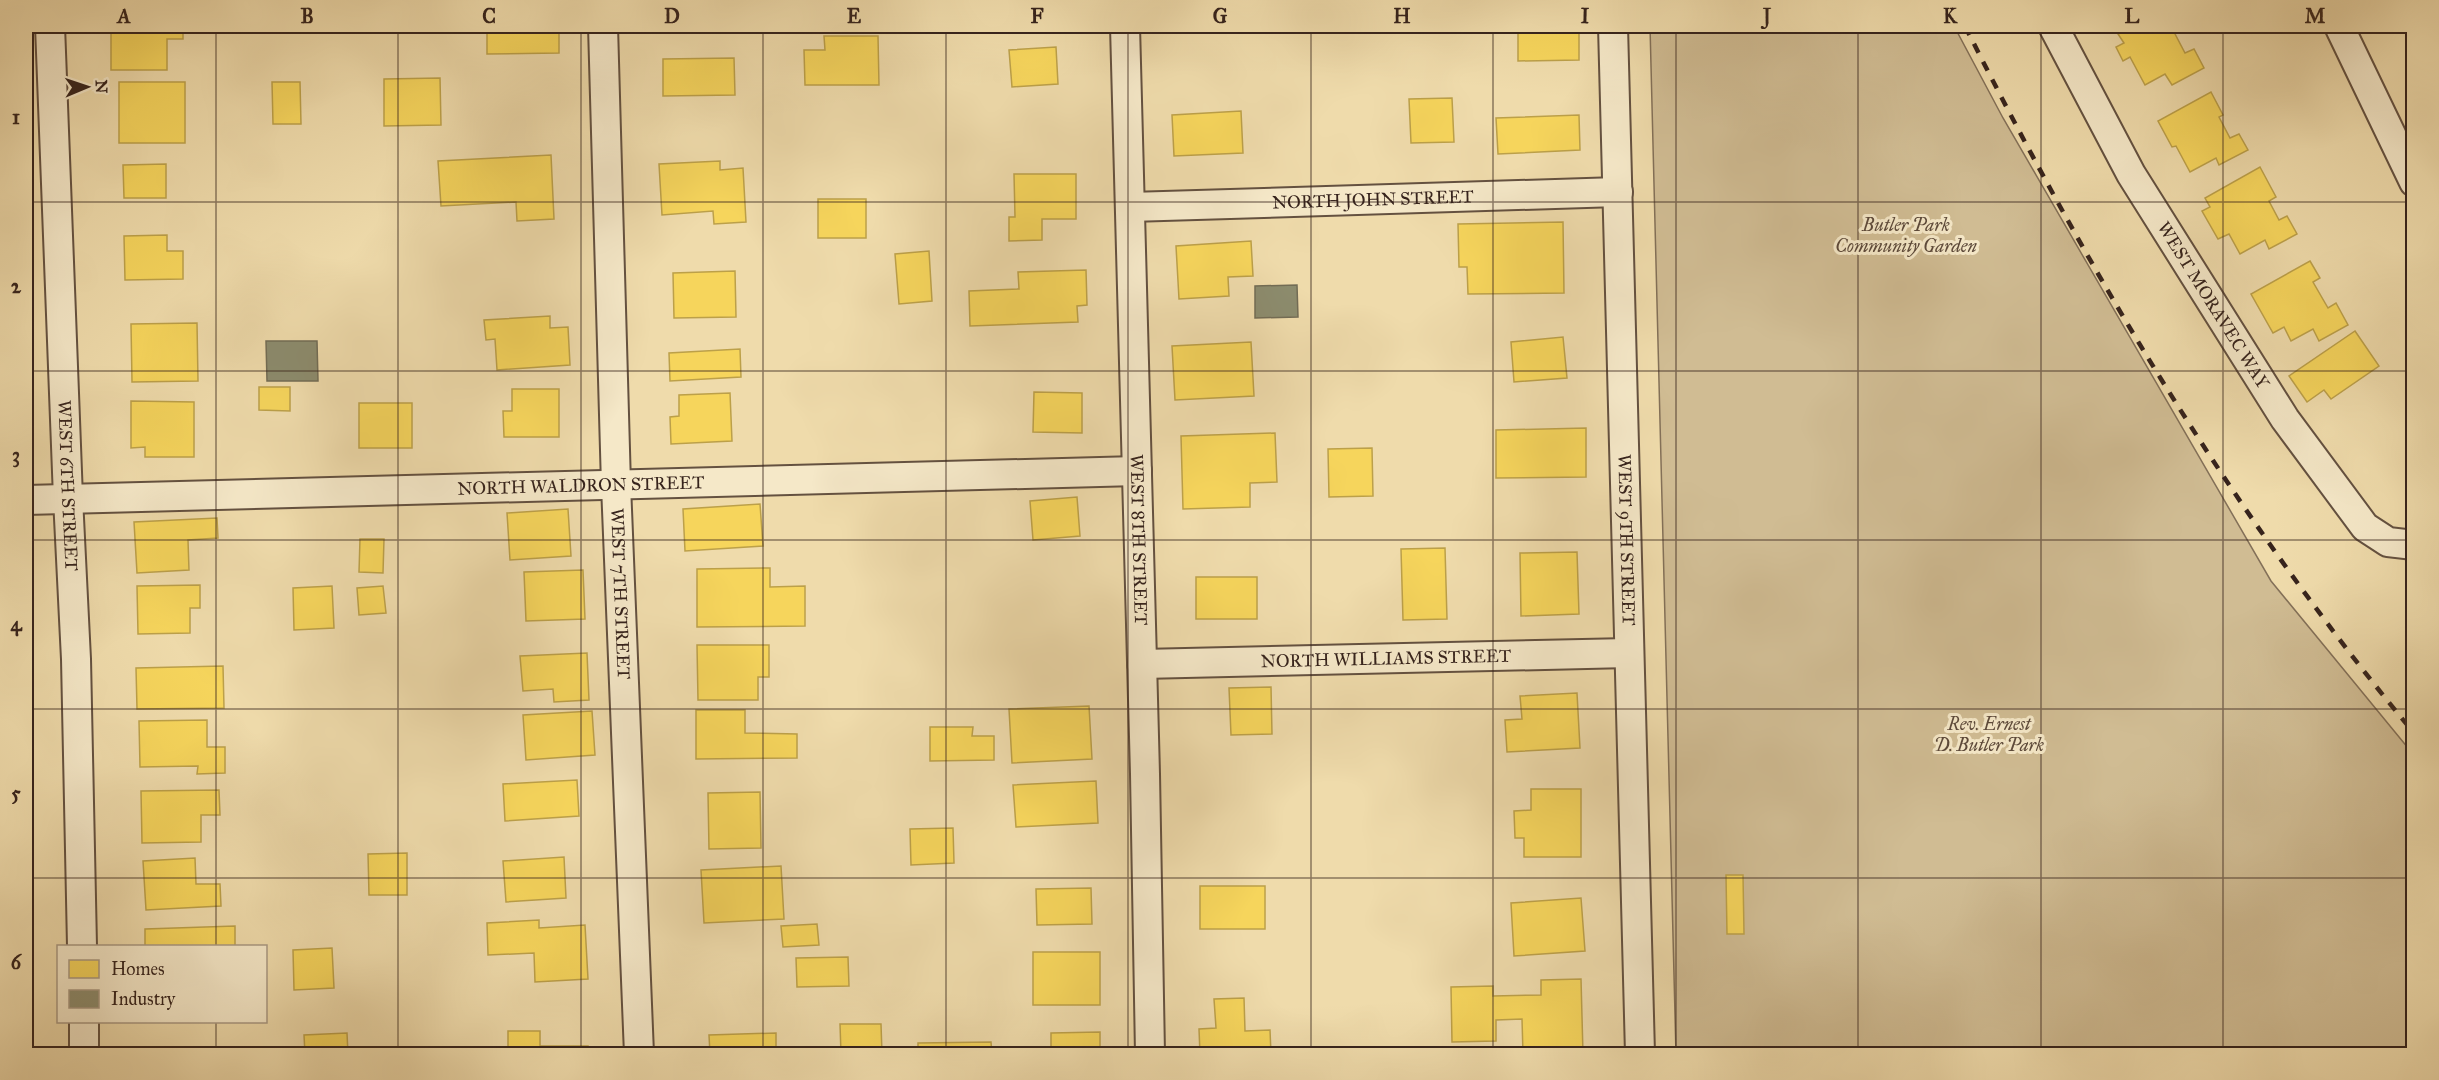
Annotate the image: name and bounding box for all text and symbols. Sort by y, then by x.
text: A [115,4,131,28]
text: B [300,4,314,28]
text: C [482,4,496,28]
text: D [664,4,680,28]
text: E [847,4,862,28]
text: F [1030,4,1044,28]
text: G [1213,4,1228,28]
text: H [1393,4,1411,28]
text: I [1581,4,1590,28]
text: J [1760,4,1772,30]
text: K [1943,4,1958,28]
text: L [2125,4,2140,28]
text: M [2305,4,2326,28]
north arrow [57,57,117,117]
text: N [92,79,111,94]
text: 1 [12,105,20,129]
street label: NORTH JOHN STREET [1272,185,1474,214]
park label: Butler Park Community Garden [1835,214,1977,257]
street label: WEST MORAVEC WAY [2153,217,2274,393]
text: 2 [11,274,22,298]
street label: WEST 6TH STREET [53,400,83,572]
text: 3 [12,443,20,468]
street label: WEST 8TH STREET [1125,454,1152,626]
street label: WEST 9TH STREET [1613,454,1640,626]
street label: NORTH WALDRON STREET [457,471,705,500]
street label: WEST 7TH STREET [606,508,635,680]
text: 4 [10,612,22,637]
street label: NORTH WILLIAMS STREET [1260,645,1511,672]
park label: Rev. Ernest D. Butler Park [1934,713,2044,756]
text: 5 [11,781,21,805]
legend [57,945,267,1023]
text: 6 [11,950,23,974]
text: Homes [111,958,165,980]
text: Industry [111,988,176,1010]

